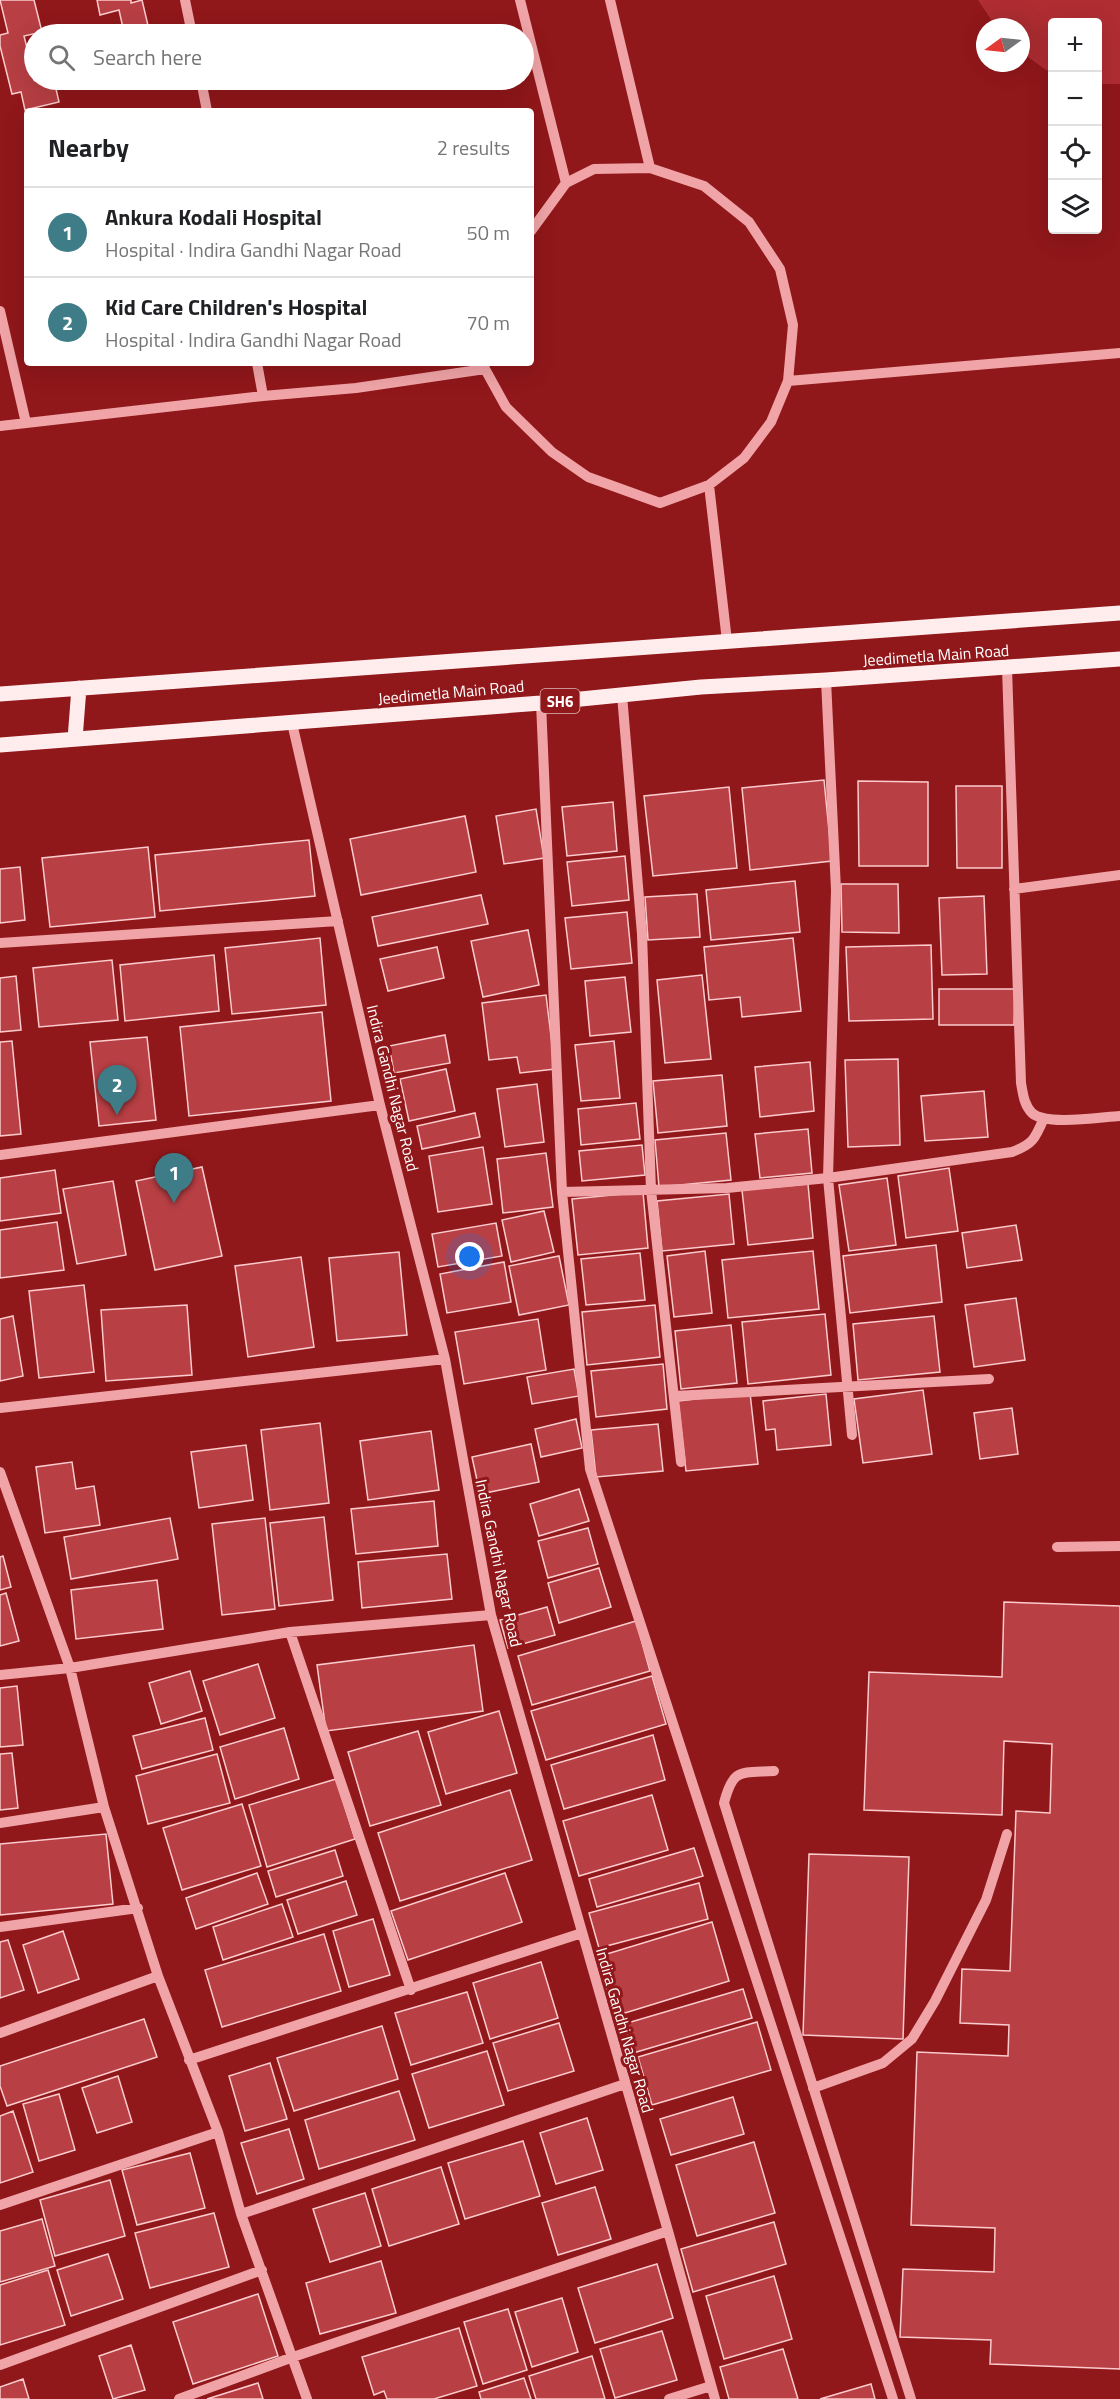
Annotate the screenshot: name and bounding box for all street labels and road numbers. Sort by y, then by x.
street label: Jeedimetla Main Road [862,638,1010,672]
street label: Jeedimetla Main Road [377,674,525,710]
road number: SH6 [540,689,580,713]
street label: Indira Gandhi Nagar Road [361,1002,425,1174]
street label: Indira Gandhi Nagar Road [469,1477,529,1649]
street label: Indira Gandhi Nagar Road [590,1945,660,2115]

